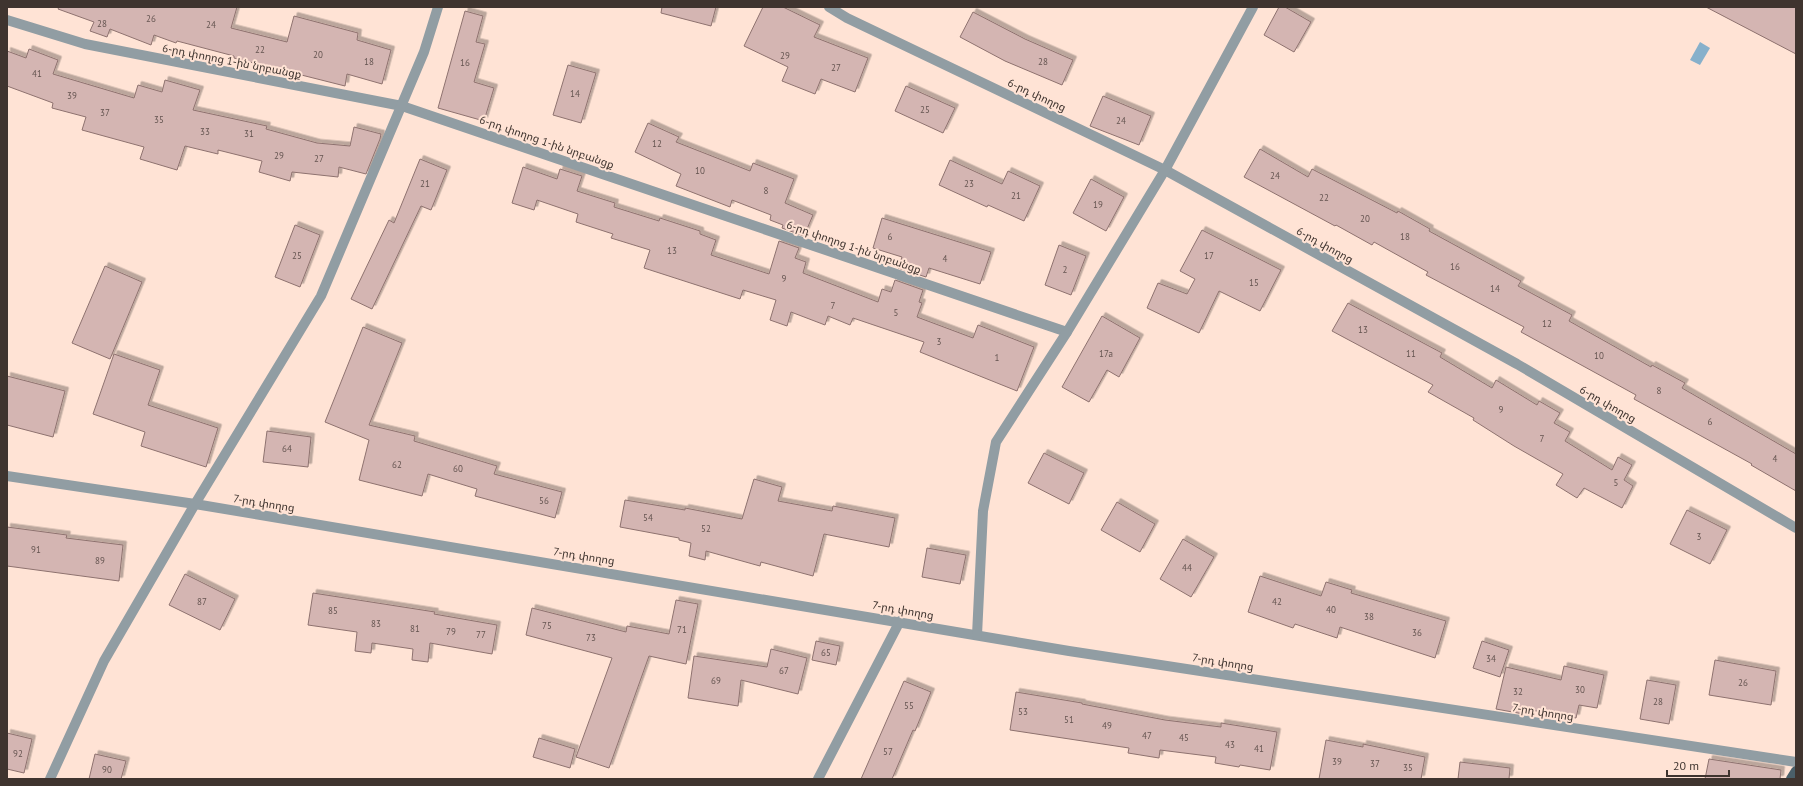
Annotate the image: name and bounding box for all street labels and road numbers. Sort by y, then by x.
street label: 6-րդ փողոց 1-ին նրբանցք [161,41,303,81]
street label: 6-րդ փողոց [1006,75,1068,115]
street label: 6-րդ փողոց 1-ին նրբանցք [478,112,616,172]
street label: 6-րդ փողոց 1-ին նրբանցք [785,217,923,277]
street label: 6-րդ փողոց [1294,224,1356,266]
street label: 6-րդ փողոց [1577,382,1639,426]
street label: 7-րդ փողոց [232,491,296,515]
street label: 7-րդ փողոց [552,544,616,568]
street label: 7-րդ փողոց [871,598,935,622]
street label: 7-րդ փողոց [1191,650,1255,674]
street label: 7-րդ փողոց [1511,700,1575,724]

